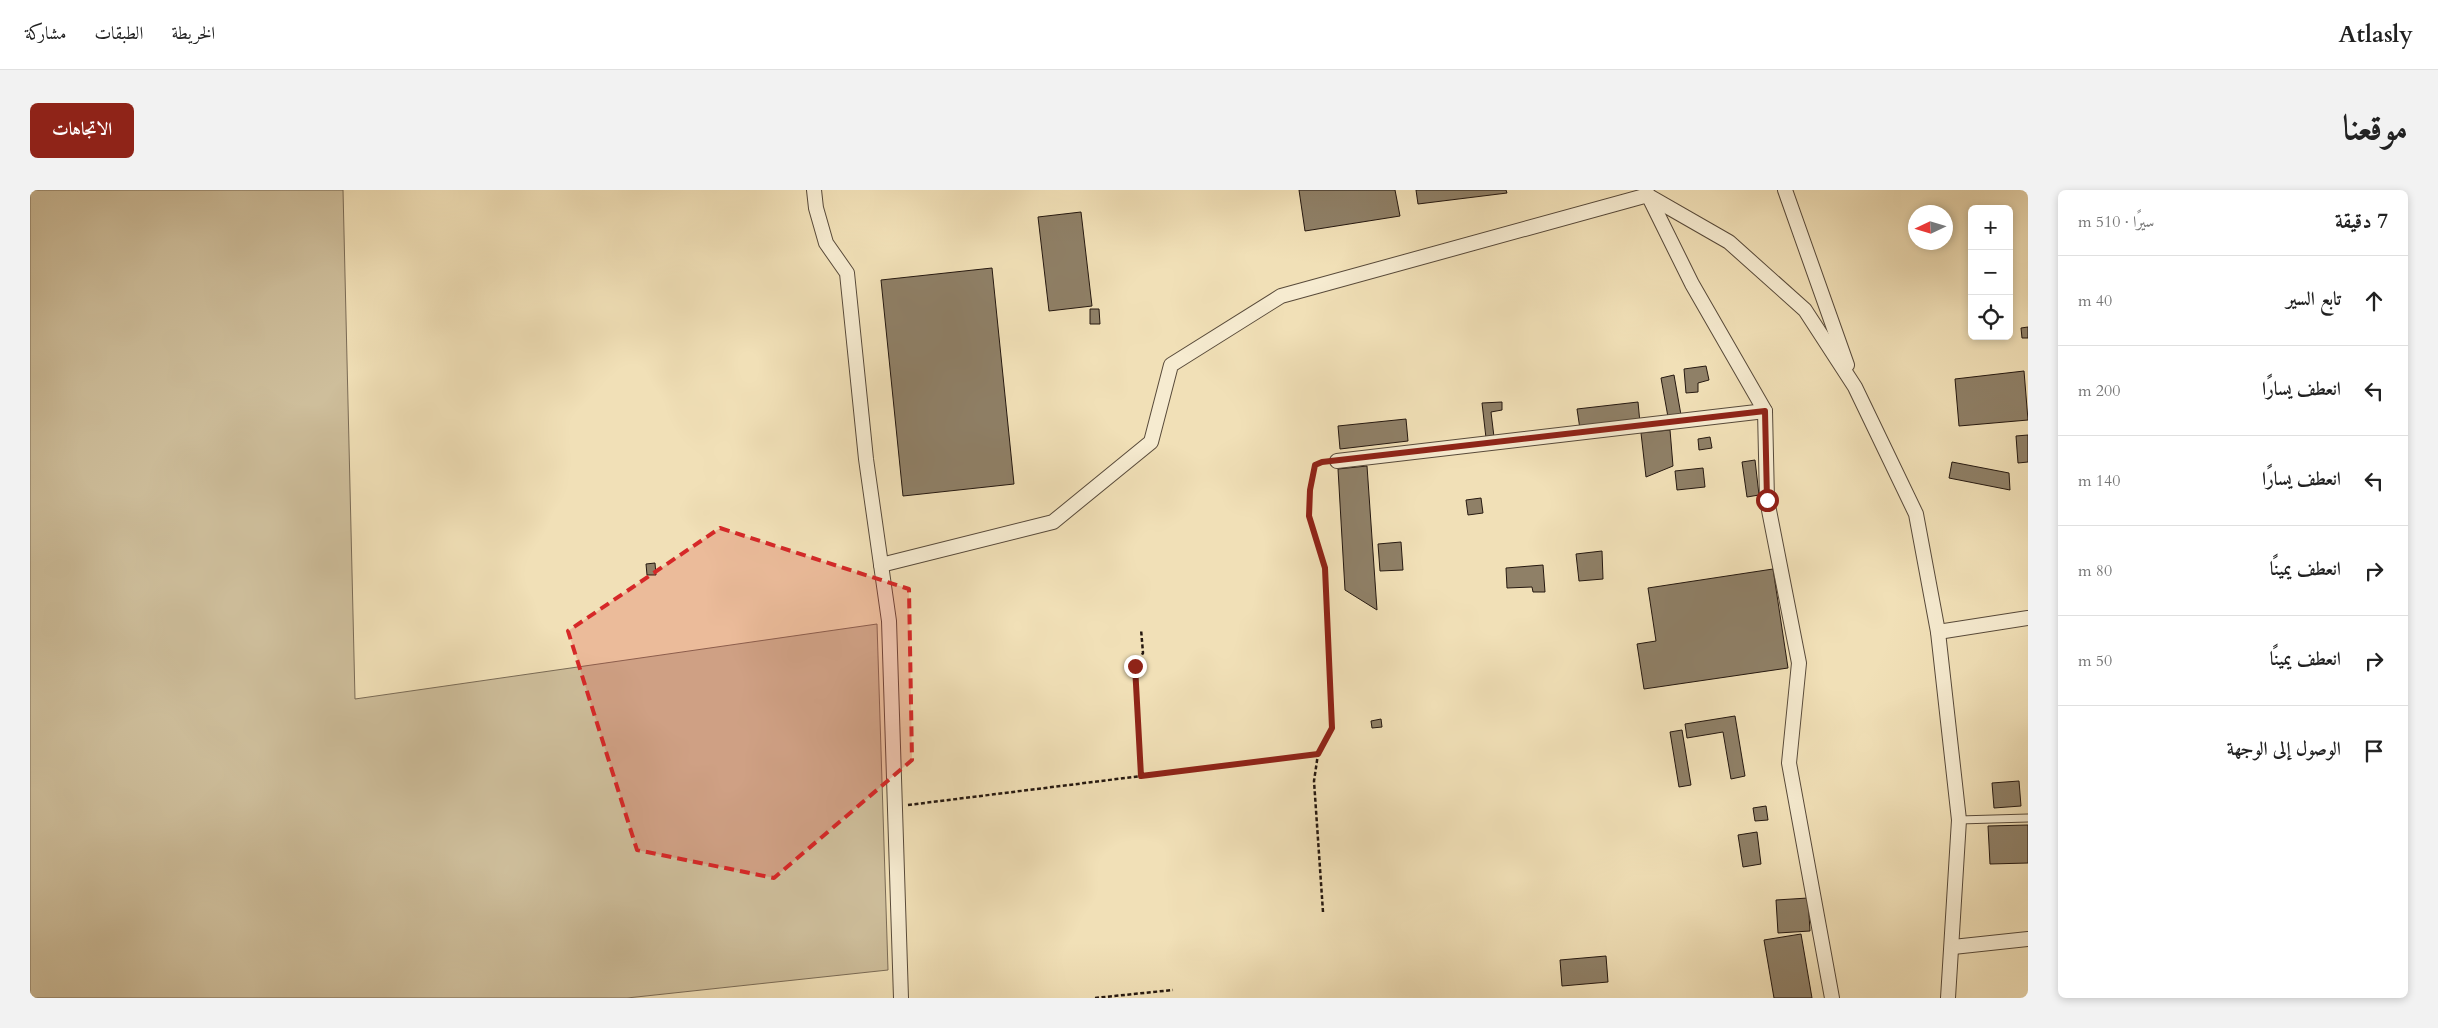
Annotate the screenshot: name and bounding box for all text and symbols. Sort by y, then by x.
text: Atlasly [2339,18,2413,51]
text: مشاركة [25,21,66,46]
text: الطبقات [94,21,143,46]
text: الخريطة [171,21,215,46]
button: الاتجاهات [30,103,134,158]
text: موقعنا [2343,104,2408,152]
north arrow [1908,205,1953,250]
map controls [1968,205,2013,340]
button: + [1968,205,2013,250]
text: 7 دقيقة [2335,207,2388,236]
text: سيرًا · 510 m [2078,211,2154,233]
button: − [1968,250,2013,295]
text: تابع السير [2286,286,2341,312]
icon: ahead [2360,287,2388,315]
text: 40 m [2078,290,2112,312]
button: locate [1968,295,2013,340]
text: انعطف يسارًا [2262,376,2341,402]
icon: left [2360,377,2388,405]
text: 200 m [2078,380,2120,402]
text: انعطف يسارًا [2262,466,2341,492]
icon: left [2360,467,2388,495]
text: 140 m [2078,470,2120,492]
route start [1756,489,1779,512]
text: انعطف يمينًا [2270,556,2341,582]
icon: right [2360,557,2388,585]
text: 80 m [2078,560,2112,582]
text: انعطف يمينًا [2270,646,2341,672]
icon: right [2360,647,2388,675]
text: 50 m [2078,650,2112,672]
route end [1124,655,1147,678]
text: الوصول إلى الوجهة [2227,736,2341,762]
icon: arrive [2360,737,2388,765]

